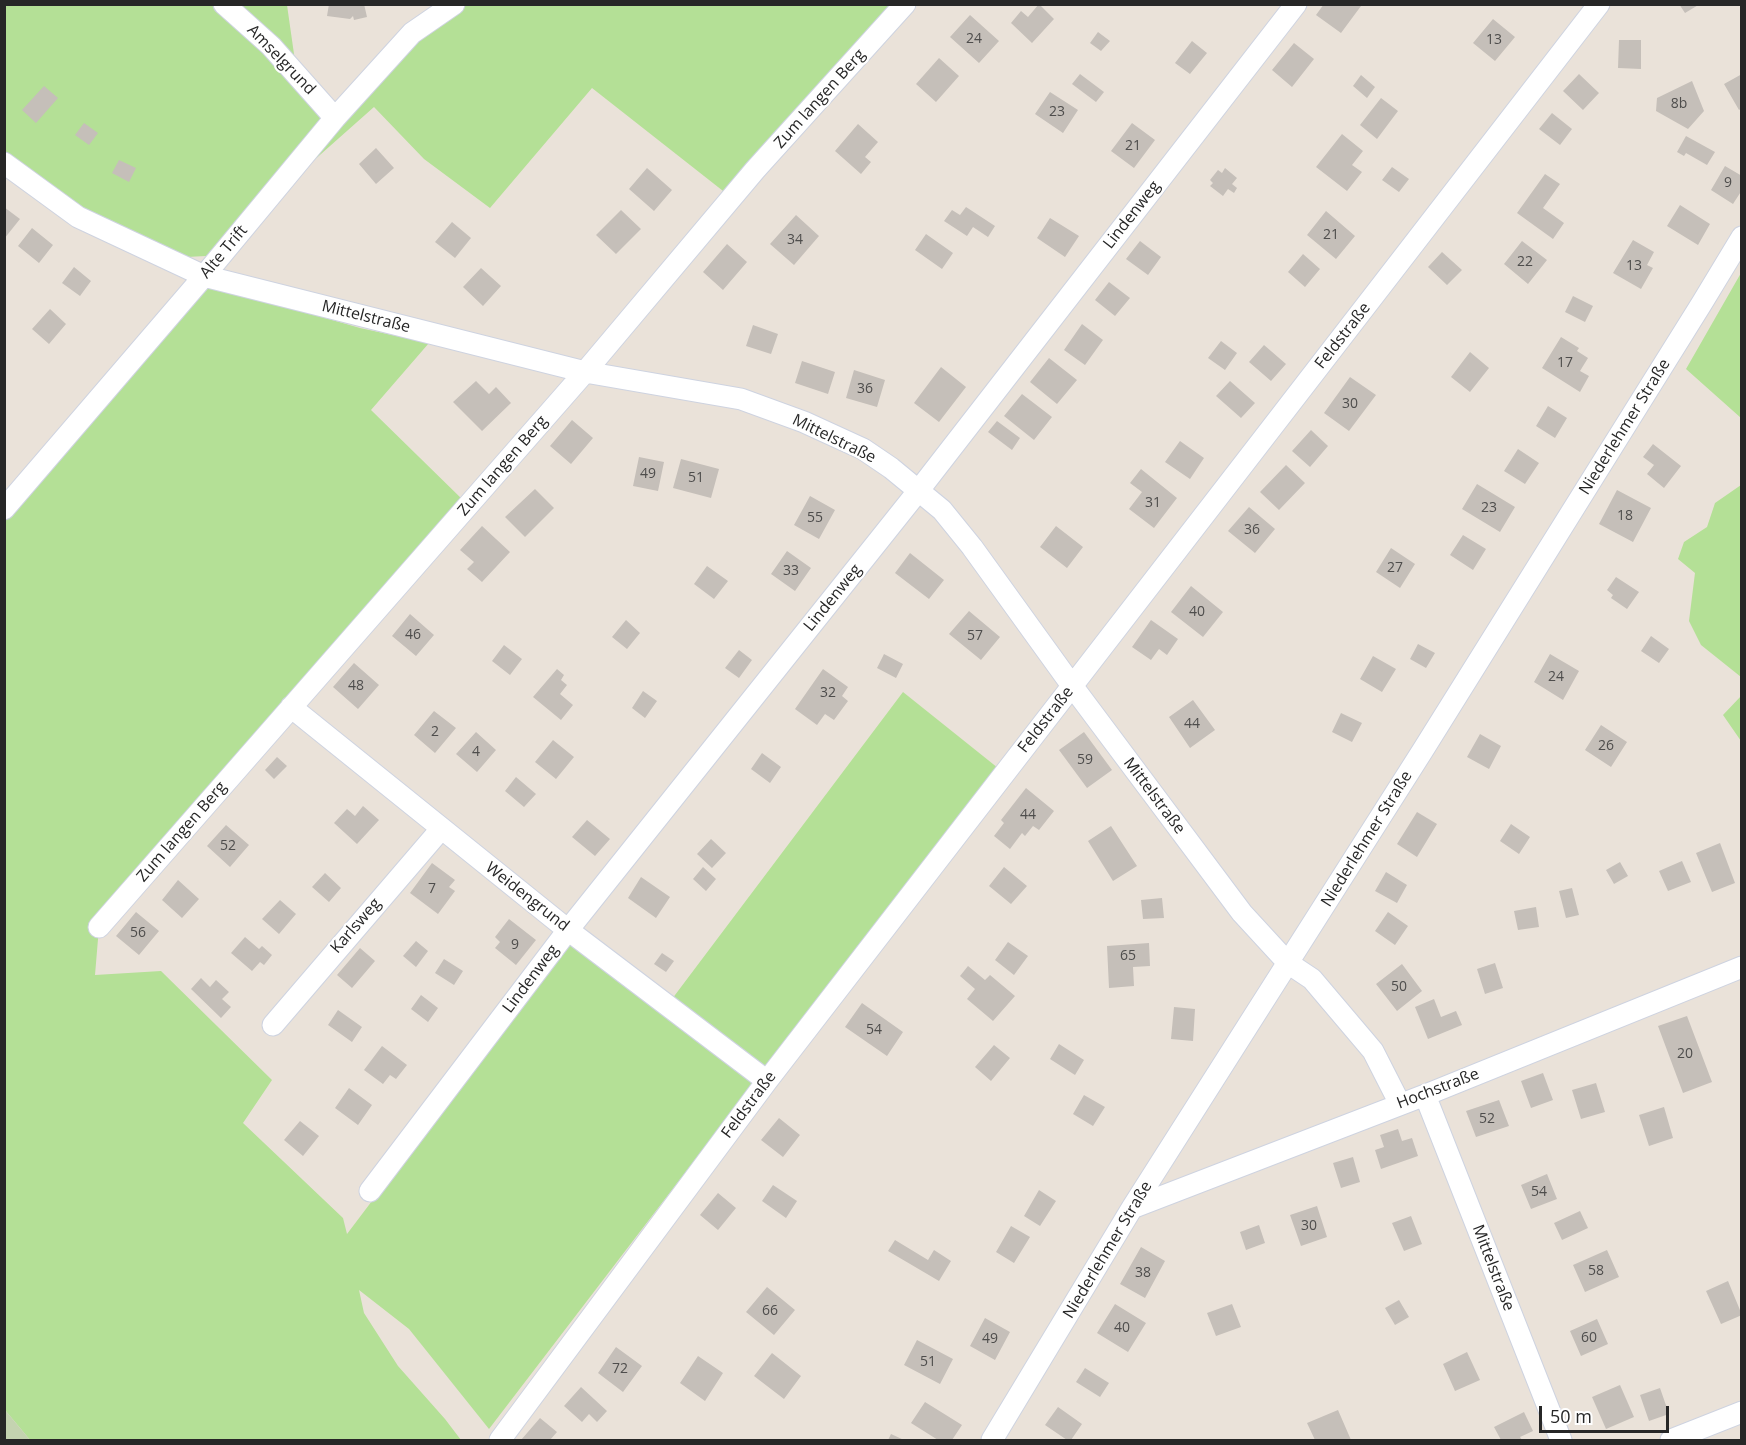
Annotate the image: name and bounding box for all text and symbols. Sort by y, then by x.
street label: Amselgrund [243,21,319,99]
house number: 24 [966,31,982,47]
house number: 13 [1486,32,1502,48]
street label: Zum langen Berg [770,45,870,153]
house number: 8b [1671,96,1687,112]
house number: 23 [1049,104,1065,120]
house number: 21 [1125,138,1141,154]
house number: 9 [1724,175,1732,191]
street label: Lindenweg [1100,177,1164,253]
street label: Alte Trift [196,222,252,282]
house number: 21 [1323,227,1339,243]
house number: 34 [787,232,803,248]
house number: 22 [1517,254,1533,270]
house number: 13 [1626,258,1642,274]
street label: Mittelstraße [320,297,412,337]
street label: Feldstraße [1311,299,1375,373]
house number: 17 [1557,355,1573,371]
street label: Niederlehmer Straße [1575,356,1675,498]
house number: 36 [857,381,873,397]
house number: 30 [1342,396,1358,412]
street label: Mittelstraße [789,411,879,467]
street label: Zum langen Berg [454,412,552,520]
house number: 49 [640,466,656,482]
house number: 51 [688,470,704,486]
house number: 31 [1145,495,1161,511]
house number: 23 [1481,500,1497,516]
house number: 18 [1617,508,1633,524]
house number: 55 [807,510,823,526]
house number: 36 [1244,522,1260,538]
house number: 27 [1387,560,1403,576]
street label: Lindenweg [800,561,866,635]
house number: 33 [783,563,799,579]
house number: 40 [1189,604,1205,620]
house number: 46 [405,627,421,643]
house number: 57 [967,628,983,644]
house number: 24 [1548,669,1564,685]
house number: 48 [348,678,364,694]
street label: Feldstraße [1014,683,1078,757]
house number: 32 [820,685,836,701]
house number: 44 [1184,716,1200,732]
house number: 2 [431,724,439,740]
house number: 26 [1598,738,1614,754]
house number: 4 [472,744,480,760]
house number: 59 [1077,752,1093,768]
street label: Mittelstraße [1119,754,1189,838]
street label: Niederlehmer Straße [1317,768,1417,910]
street label: Zum langen Berg [133,778,231,886]
house number: 44 [1020,807,1036,823]
house number: 52 [220,838,236,854]
street label: Weidengrund [481,858,573,936]
house number: 7 [428,881,436,897]
street label: Karlsweg [327,894,385,958]
house number: 56 [130,925,146,941]
house number: 9 [511,937,519,953]
street label: Lindenweg [499,941,563,1017]
house number: 65 [1120,948,1136,964]
house number: 50 [1391,979,1407,995]
house number: 54 [866,1022,882,1038]
house number: 20 [1677,1046,1693,1062]
street label: Hochstraße [1394,1065,1482,1113]
street label: Feldstraße [718,1068,780,1142]
house number: 52 [1479,1111,1495,1127]
street label: Niederlehmer Straße [1059,1178,1157,1322]
house number: 54 [1531,1184,1547,1200]
house number: 30 [1301,1218,1317,1234]
street label: Mittelstraße [1468,1222,1518,1314]
house number: 58 [1588,1263,1604,1279]
house number: 38 [1135,1265,1151,1281]
house number: 66 [762,1303,778,1319]
house number: 40 [1114,1320,1130,1336]
house number: 60 [1581,1330,1597,1346]
house number: 49 [982,1331,998,1347]
house number: 51 [920,1354,936,1370]
house number: 72 [612,1361,628,1377]
scale bar [1542,1394,1672,1432]
text: 50 m [1550,1404,1592,1428]

